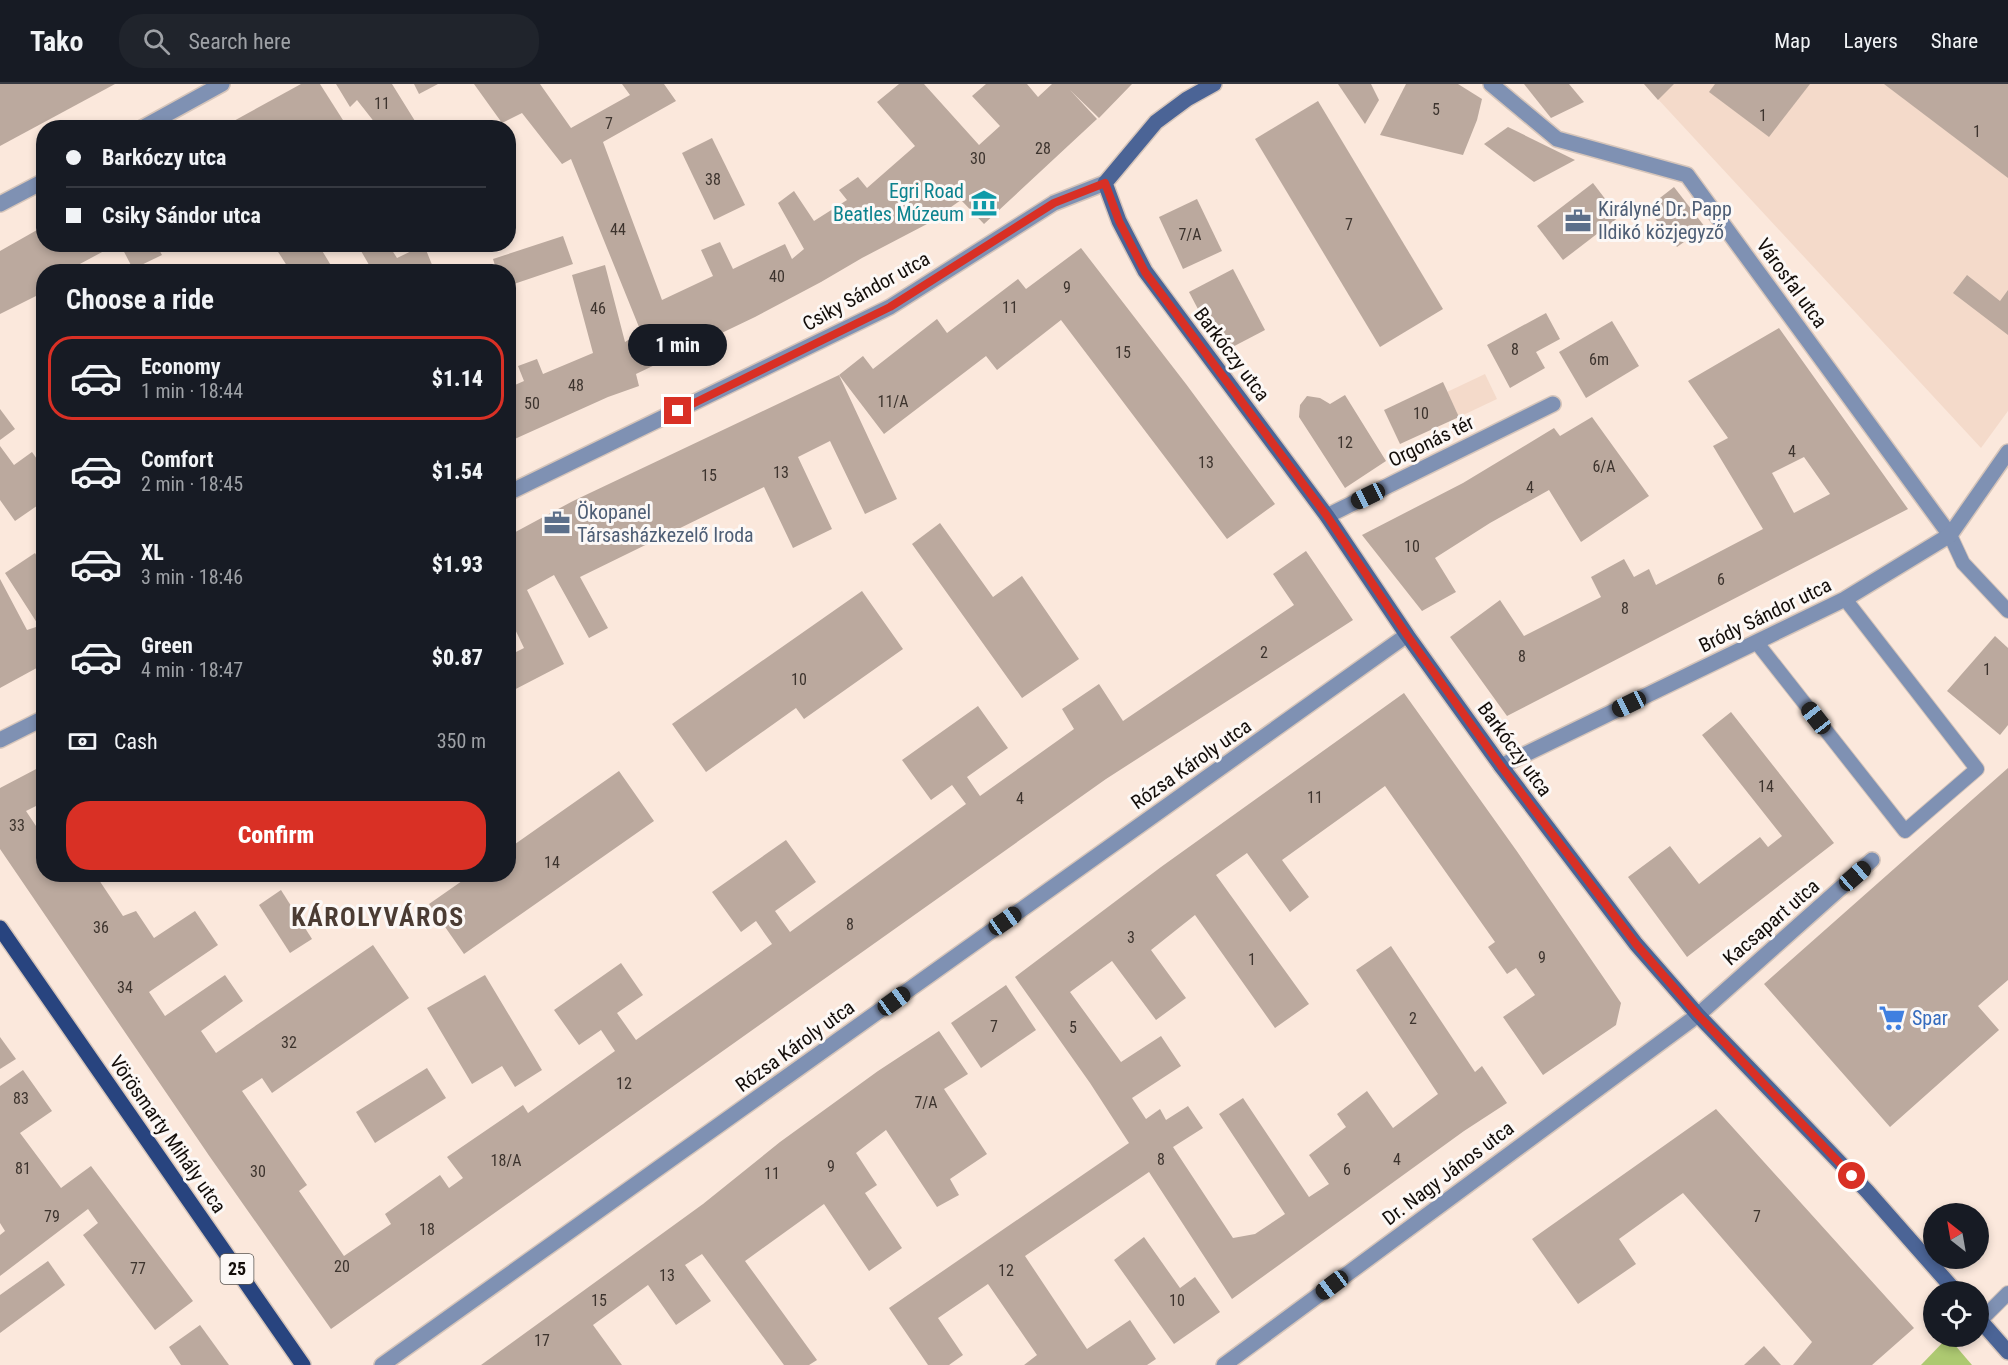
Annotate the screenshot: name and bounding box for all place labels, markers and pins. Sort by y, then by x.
place label: Egri Road Beatles Múzeum [833,179,964,226]
museum icon: Egri Road Beatles Múzeum [969,188,999,218]
place label: Királyné Dr. Papp Ildikó közjegyző [1598,197,1732,244]
office icon: Királyné Dr. Papp Ildikó közjegyző [1563,206,1593,236]
place label: Ökopanel Társasházkezelő Iroda [577,500,754,547]
office icon: Ökopanel Társasházkezelő Iroda [542,508,572,538]
supermarket icon: Spar [1877,1003,1907,1033]
place label: Spar [1912,1006,1948,1030]

